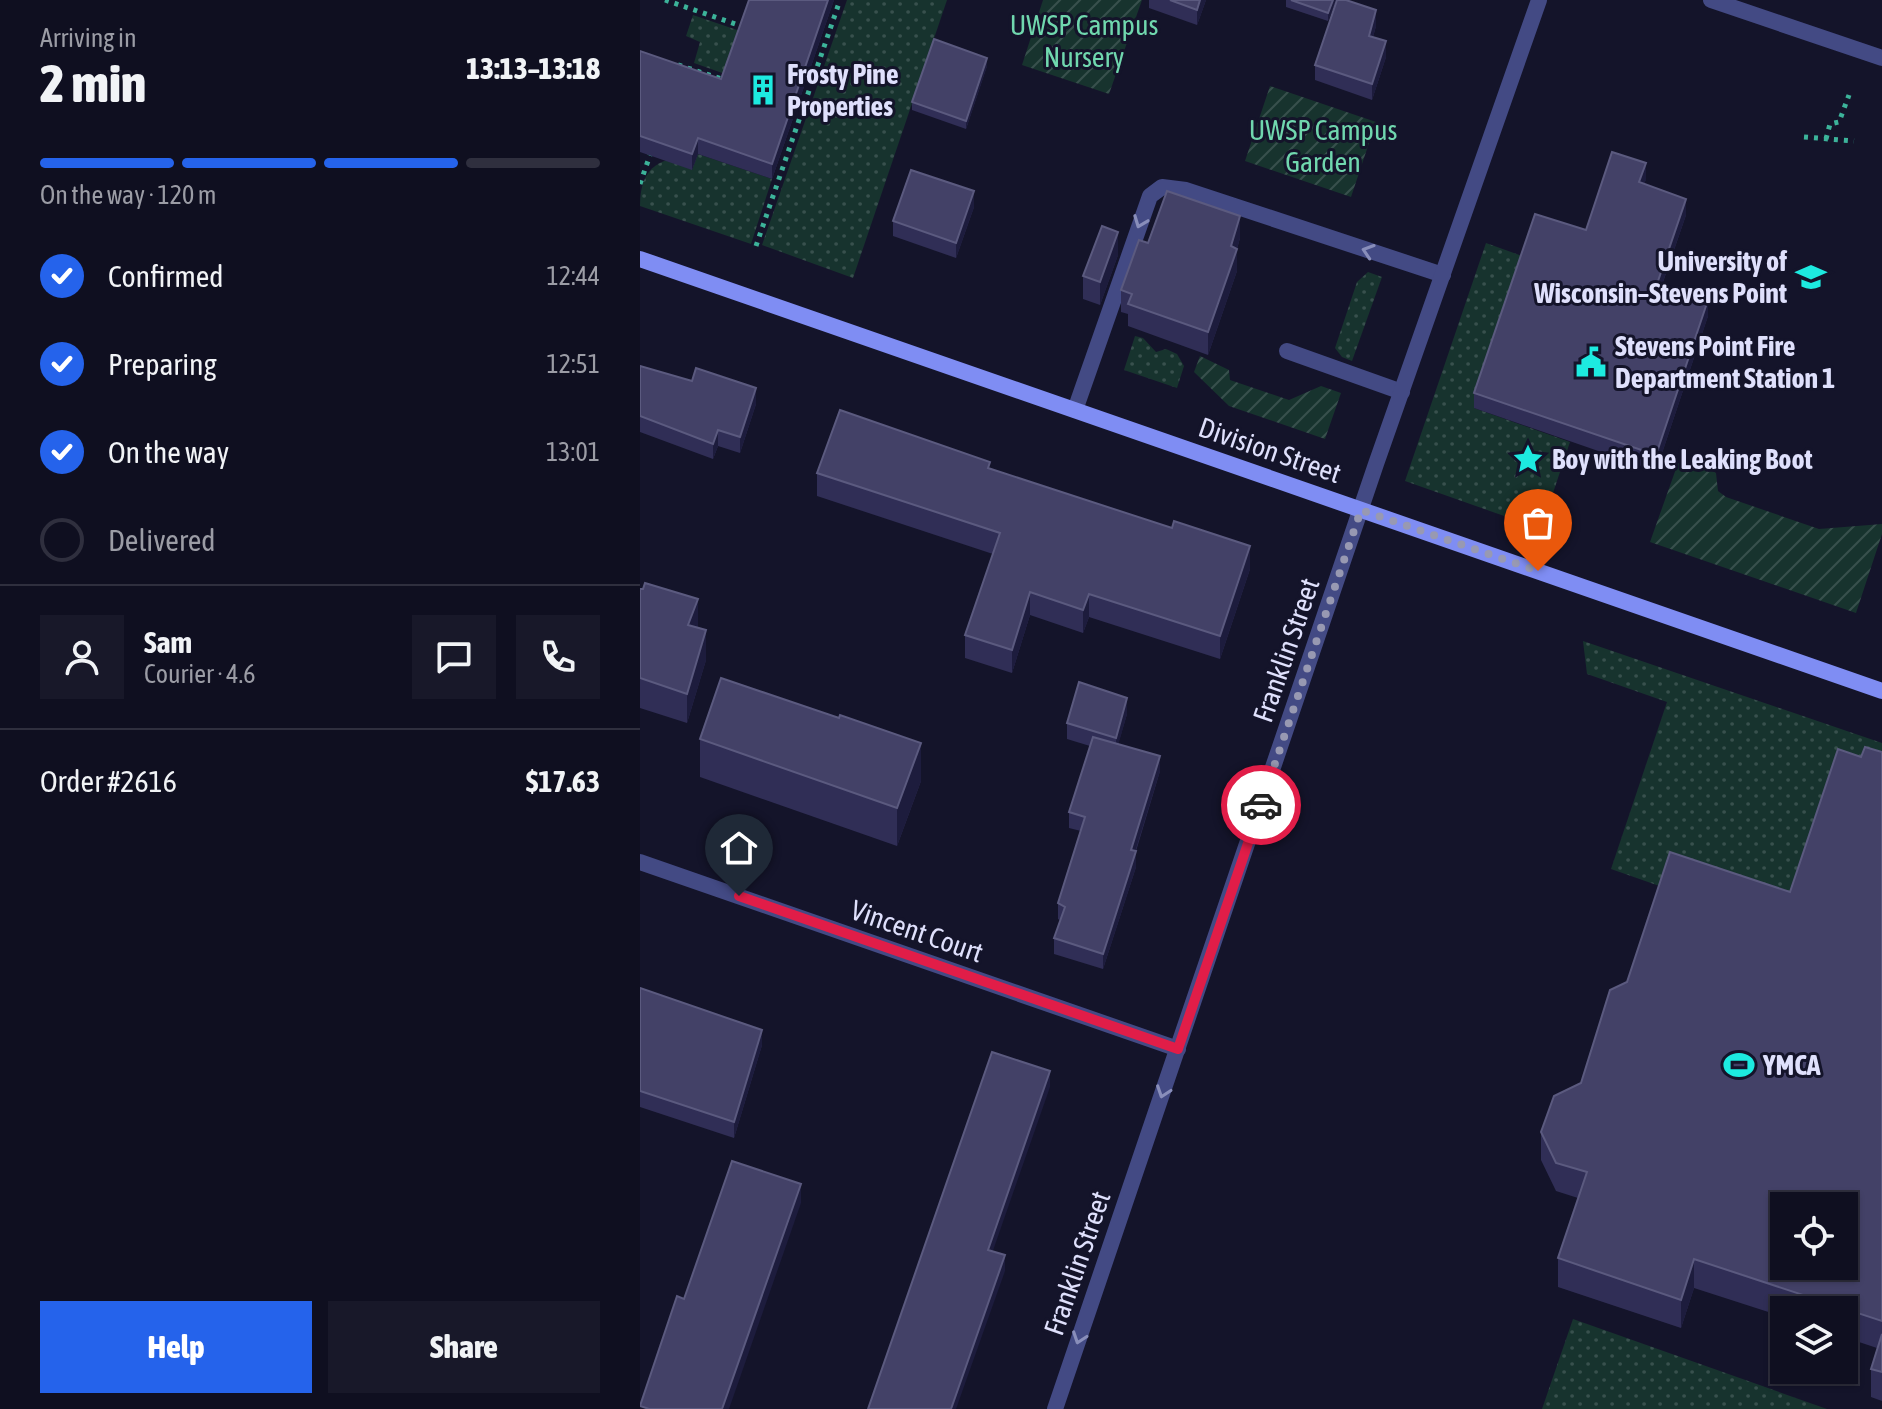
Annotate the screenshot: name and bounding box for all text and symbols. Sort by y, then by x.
park label: UWSP Campus Nursery [1010,9,1158,73]
text: Arriving in [40,23,137,53]
text: 13:13–13:18 [466,51,600,85]
text: 2 min [40,53,146,113]
place label: Frosty Pine Properties [787,58,899,122]
building icon: Frosty Pine Properties [746,73,780,107]
park label: UWSP Campus Garden [1249,114,1397,178]
text: On the way · 120 m [40,180,217,210]
one-way arrow [1133,214,1150,228]
one-way arrow [1362,245,1376,261]
place label: University of Wisconsin–Stevens Point [1533,245,1787,309]
icon: check [40,254,84,298]
text: Confirmed [108,259,223,293]
school or university icon: University of Wisconsin–Stevens Point [1794,260,1828,294]
text: 12:44 [546,261,600,291]
place label: Stevens Point Fire Department Station 1 [1615,330,1835,394]
icon: check [40,342,84,386]
public building icon: Stevens Point Fire Department Station 1 [1574,345,1608,379]
text: Preparing [108,347,217,381]
text: 12:51 [546,349,600,379]
street label: Division Street [1195,411,1345,489]
icon: check [40,430,84,474]
text: On the way [108,435,229,469]
text: 13:01 [546,437,600,467]
place icon: Boy with the Leaking Boot [1511,442,1545,476]
place label: Boy with the Leaking Boot [1552,443,1813,475]
pin [1504,489,1572,571]
icon: bag [1516,501,1560,545]
text: Delivered [108,523,216,557]
street label: Franklin Street [1246,574,1326,726]
button: person [40,615,124,699]
button: chat [412,615,496,699]
button: phone [516,615,600,699]
text: Sam [144,625,192,659]
text: Courier · 4.6 [144,659,255,689]
text: Order #2616 [40,764,177,798]
text: $17.63 [526,764,600,798]
courier [1221,765,1301,845]
icon: car [1239,783,1283,827]
pin [705,814,773,896]
icon: home [717,826,761,870]
street label: Vincent Court [847,893,987,969]
sports icon: YMCA [1722,1048,1756,1082]
place label: YMCA [1762,1049,1821,1081]
one-way arrow [1156,1084,1173,1098]
street label: Franklin Street [1037,1187,1117,1339]
map controls [1770,1192,1858,1384]
button: locate [1770,1192,1858,1280]
button: layers [1770,1296,1858,1384]
button: Help [40,1301,312,1393]
button: Share [328,1301,600,1393]
one-way arrow [1072,1330,1088,1344]

